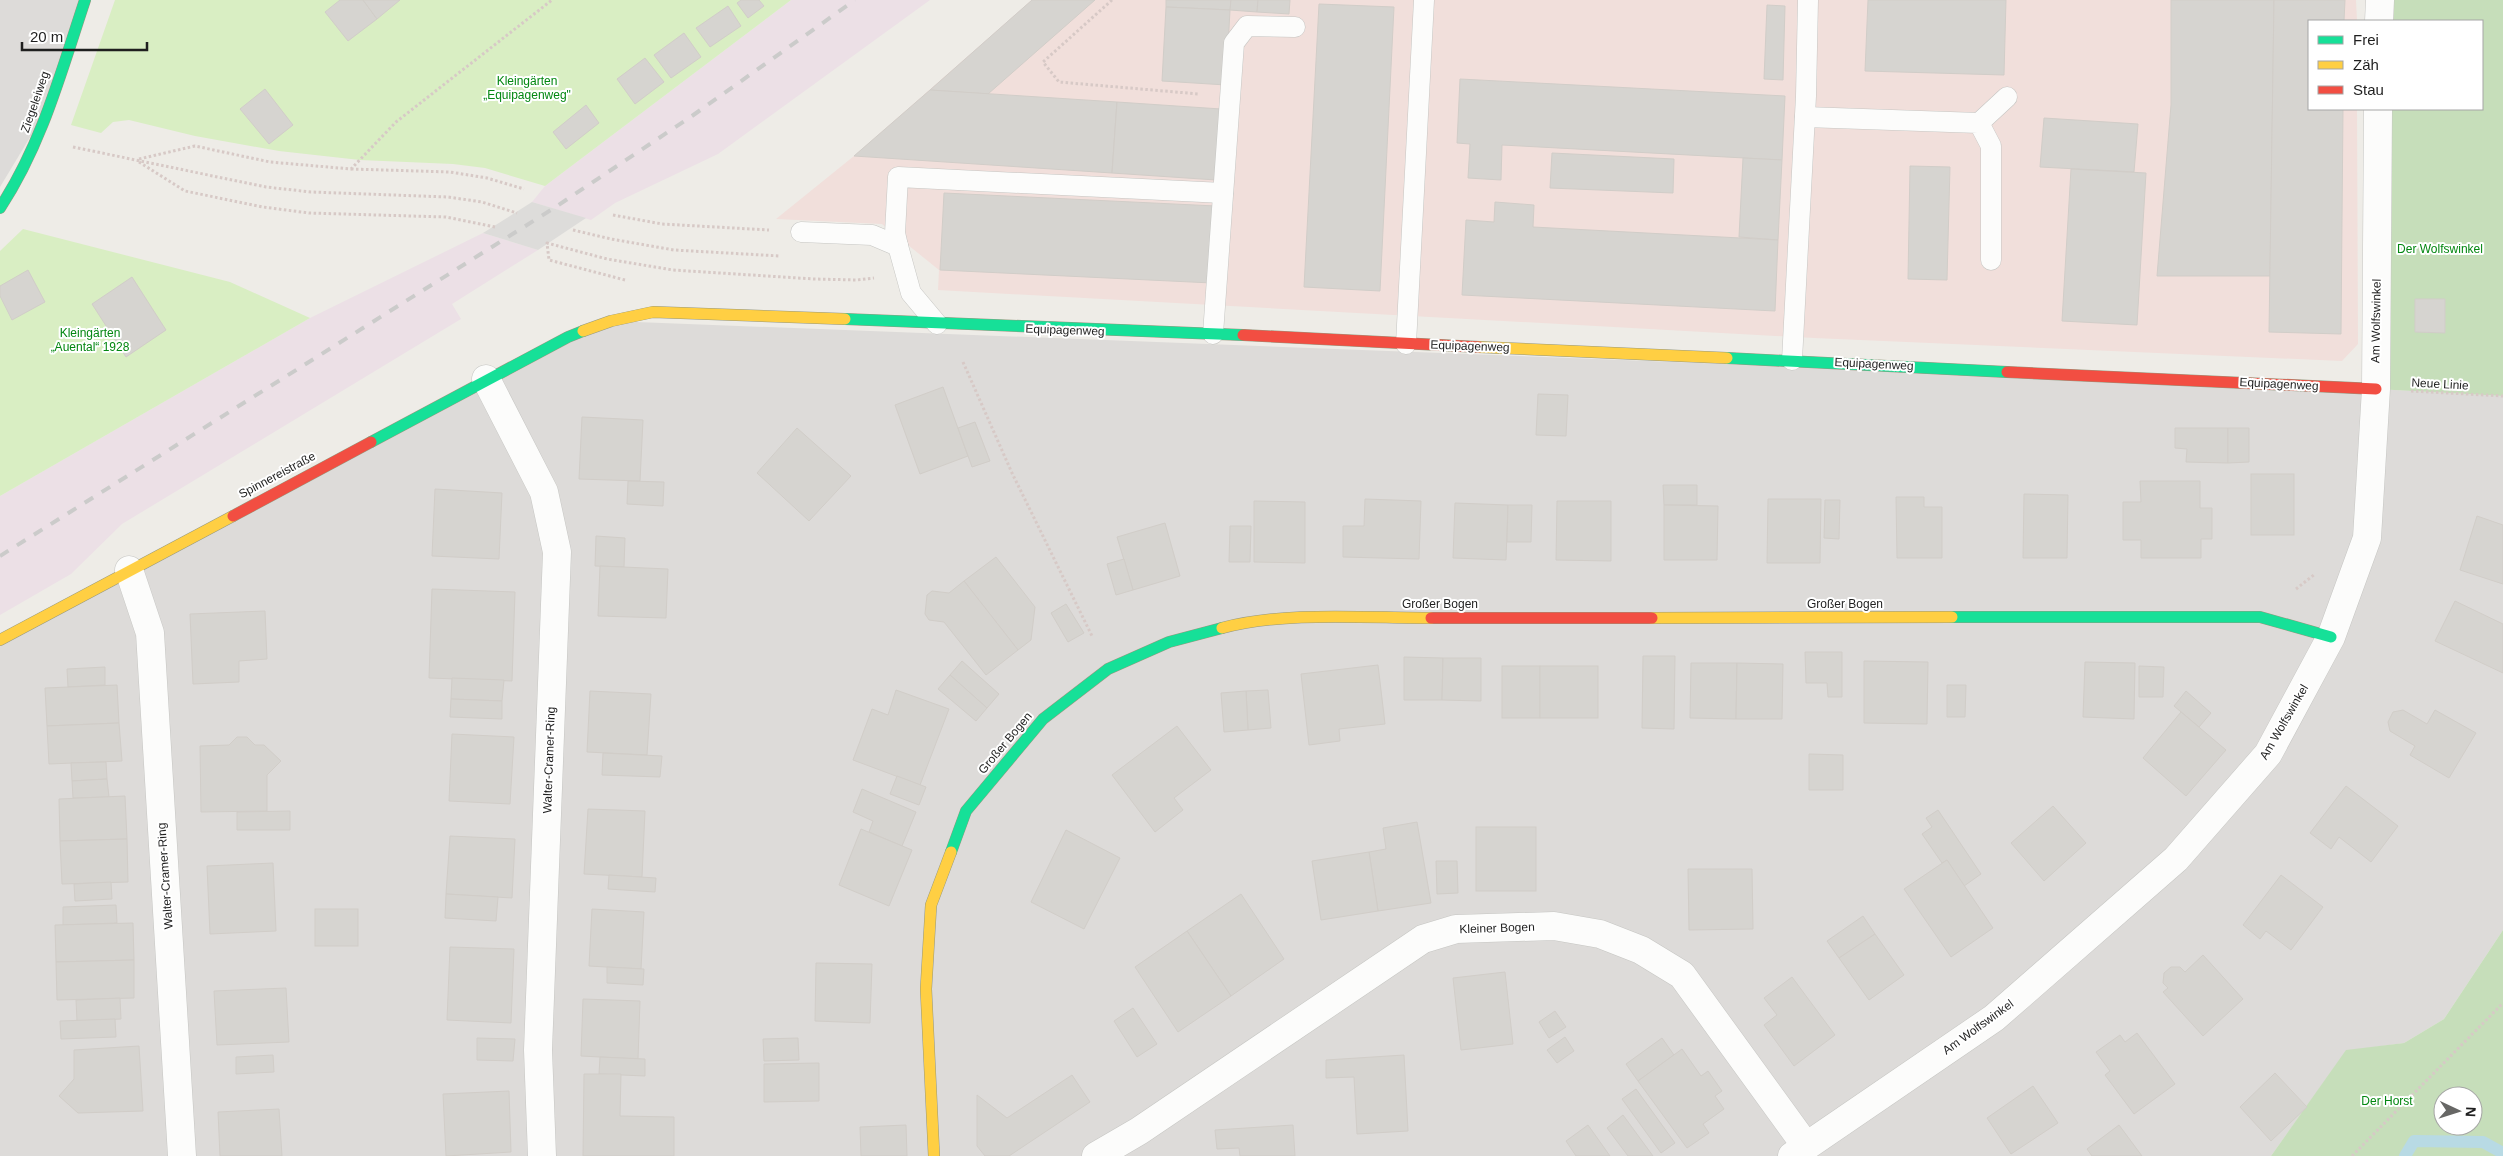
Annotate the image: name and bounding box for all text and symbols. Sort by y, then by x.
scale bar [22,20,148,52]
legend [2308,20,2483,110]
text: 20 m [30,28,63,45]
text: Frei [2353,31,2379,48]
text: Zäh [2353,56,2379,73]
street label: Ziegeleiweg [18,69,52,135]
park label: Kleingärten „Equipagenweg" [483,74,571,102]
text: Stau [2353,81,2384,98]
park label: Der Wolfswinkel [2397,242,2483,256]
street label: Am Wolfswinkel [2368,279,2384,363]
street label: Equipagenweg [1025,322,1105,338]
park label: Kleingärten „Auental“ 1928 [51,326,130,354]
street label: Equipagenweg [1430,338,1510,354]
street label: Equipagenweg [1834,355,1914,373]
street label: Equipagenweg [2239,375,2319,393]
street label: Neue Linie [2411,376,2469,393]
street label: Spinnereistraße [236,449,318,501]
street label: Großer Bogen [1402,597,1478,611]
street label: Großer Bogen [1807,597,1883,611]
street label: Am Wolfswinkel [2257,682,2311,762]
street label: Walter-Cramer-Ring [540,706,558,814]
street label: Großer Bogen [975,709,1035,777]
street label: Walter-Cramer-Ring [154,822,176,930]
street label: Kleiner Bogen [1459,920,1535,936]
street label: Am Wolfswinkel [1940,997,2016,1057]
north arrow [2433,1086,2483,1136]
park label: Der Horst [2361,1094,2413,1108]
text: N [2463,1106,2479,1118]

